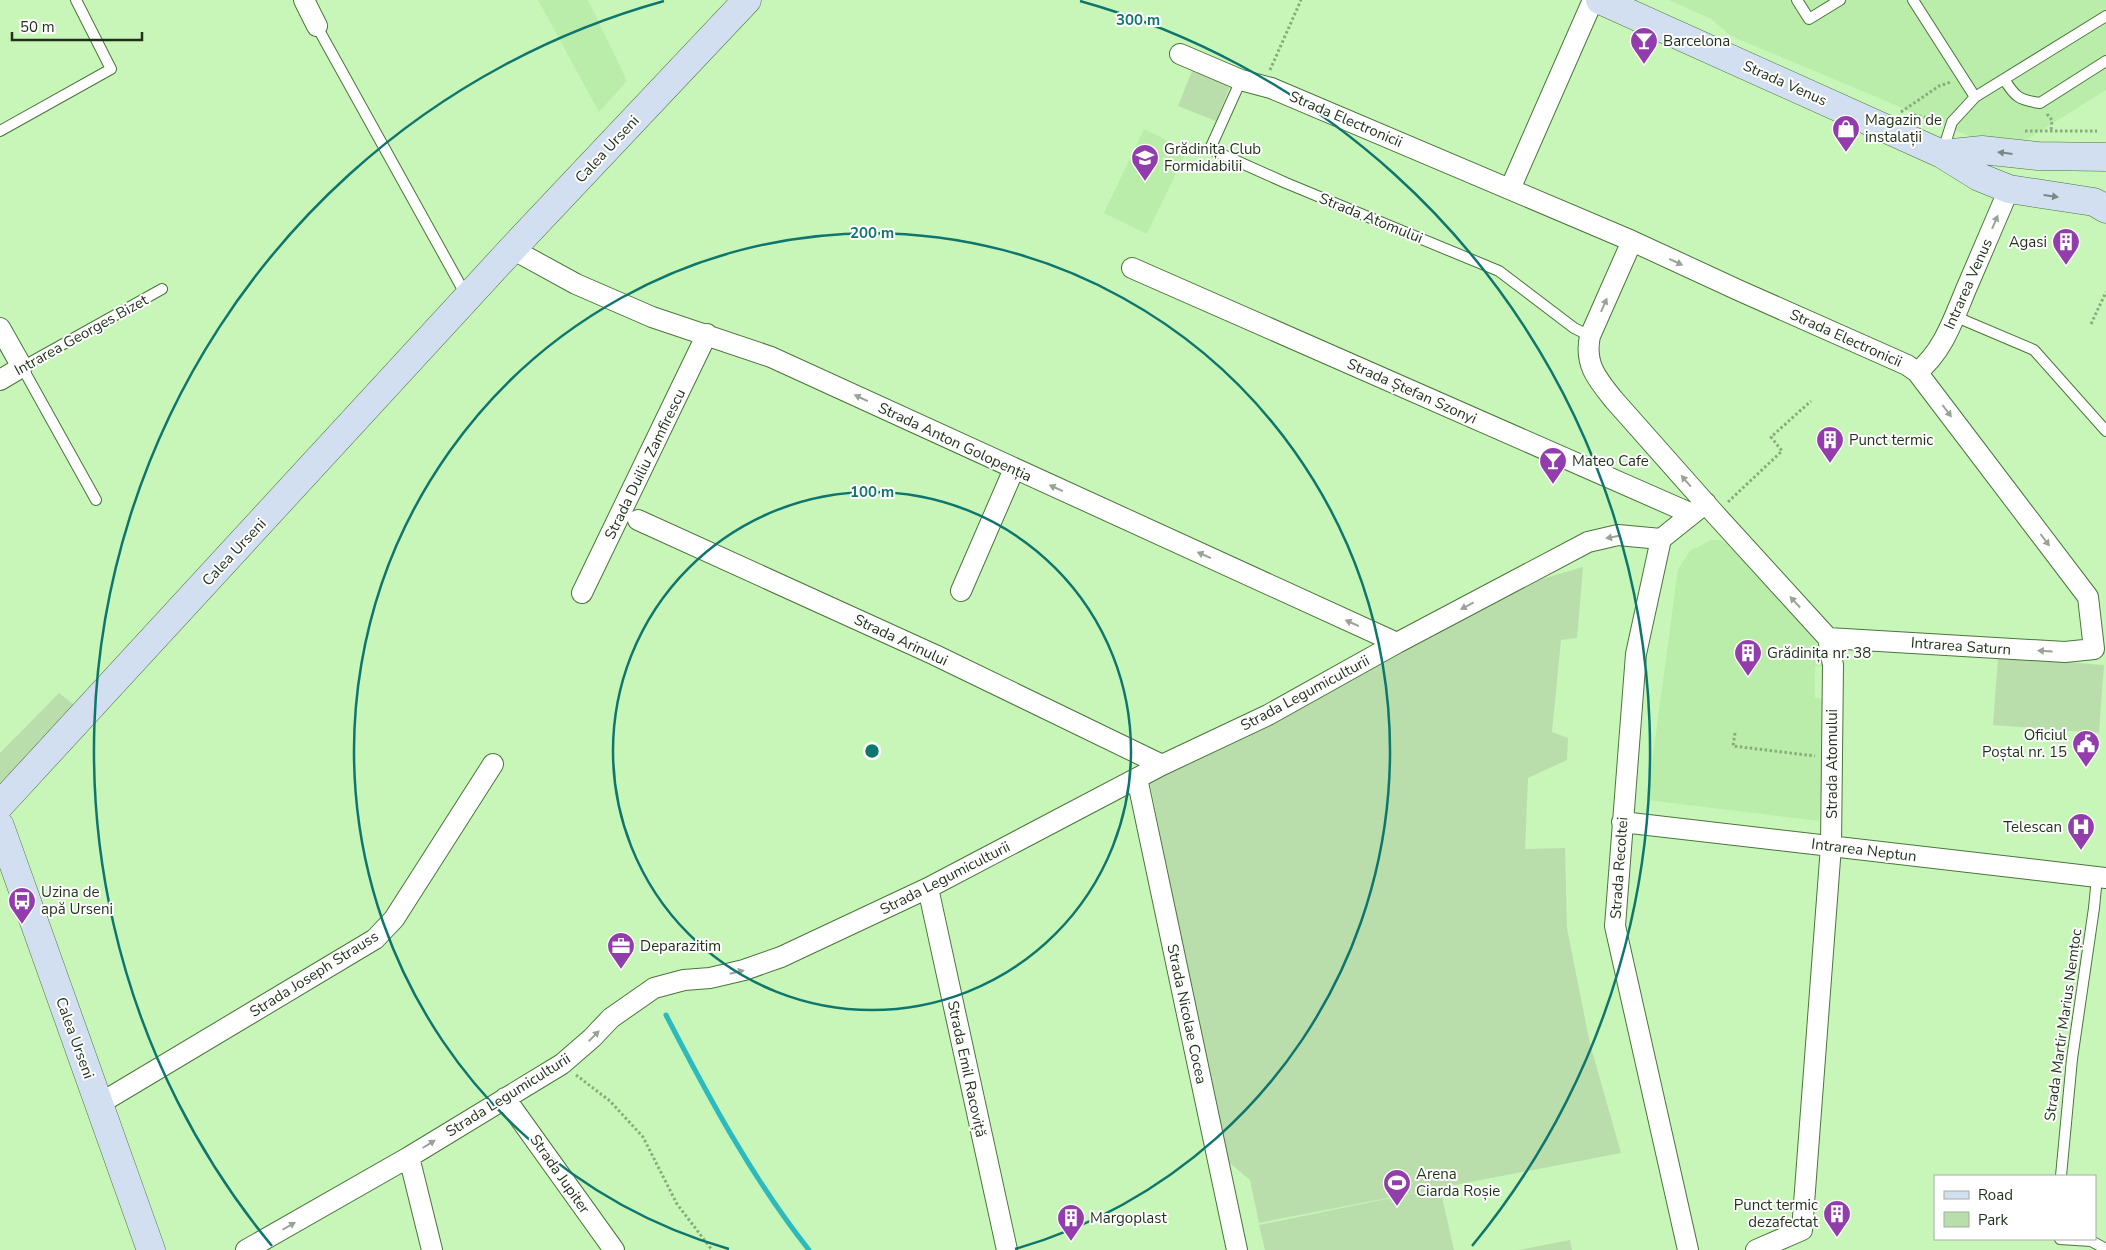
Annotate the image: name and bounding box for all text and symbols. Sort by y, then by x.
scale bar [12,10,142,42]
text: 300 m [1116,10,1160,30]
text: 50 m [20,17,55,37]
bar icon: Barcelona [1629,26,1659,65]
place label: Barcelona [1663,31,1730,51]
street label: Strada Venus [1740,56,1830,110]
street label: Strada Electronicii [1286,86,1406,152]
place label: Magazin de instalații [1865,110,1942,147]
street label: Calea Urseni [571,111,643,187]
shop icon: Magazin de instalații [1831,114,1861,153]
place label: Grădinița Club Formidabilii [1164,139,1261,176]
school or university icon: Grădinița Club Formidabilii [1130,143,1160,182]
one-way arrow [1997,149,2013,157]
street label: Strada Atomului [1316,188,1426,248]
one-way arrow [2043,193,2059,201]
one-way arrow [1992,214,2000,229]
text: 200 m [850,223,894,243]
building icon: Agasi [2051,227,2081,266]
place label: Agasi [2009,232,2047,252]
street label: Intrarea Venus [1939,235,1997,333]
one-way arrow [1669,258,1683,266]
street label: Intrarea Georges Bizet [11,290,152,380]
one-way arrow [1600,298,1608,312]
street label: Strada Electronicii [1787,304,1905,372]
street label: Strada Ștefan Szonyi [1344,353,1480,429]
street label: Strada Duiliu Zamfirescu [600,385,690,543]
one-way arrow [854,394,868,402]
street label: Strada Anton Golopenția [875,398,1035,486]
one-way arrow [1942,404,1952,418]
building icon: Punct termic [1815,425,1845,464]
place label: Punct termic [1849,430,1933,450]
bar icon: Mateo Cafe [1538,446,1568,485]
place label: Mateo Cafe [1572,451,1649,471]
one-way arrow [1680,476,1692,488]
text: 100 m [850,482,894,502]
one-way arrow [1049,484,1063,492]
street label: Calea Urseni [198,514,270,590]
one-way arrow [1604,533,1620,541]
one-way arrow [2040,533,2051,546]
one-way arrow [1197,551,1211,559]
one-way arrow [1789,596,1801,608]
one-way arrow [1459,602,1474,610]
street label: Strada Arinului [851,610,951,670]
one-way arrow [1345,618,1359,626]
street label: Intrarea Saturn [1910,633,2012,659]
building icon: Grădinița nr. 38 [1733,638,1763,677]
place label: Grădinița nr. 38 [1767,643,1871,663]
one-way arrow [2037,647,2053,655]
street label: Strada Legumiculturii [1237,650,1373,736]
street label: Strada Atomului [1822,709,1842,819]
place label: Oficiul Poștal nr. 15 [1982,725,2068,762]
public building icon: Oficiul Poștal nr. 15 [2071,729,2101,768]
centre of rings [863,742,881,760]
hospital icon: Telescan [2066,812,2096,851]
street label: Strada Recoltei [1605,816,1633,920]
place label: Telescan [2003,817,2062,837]
street label: Intrarea Neptun [1810,834,1918,866]
street label: Strada Legumiculturii [877,837,1013,919]
place label: Uzina de apă Urseni [41,882,113,919]
bus stop icon: Uzina de apă Urseni [7,886,37,925]
street label: Strada Joseph Strauss [246,926,382,1022]
street label: Strada Martir Marius Nemțoc [2040,927,2086,1123]
office icon: Deparazitim [606,931,636,970]
place label: Deparazitim [640,936,721,956]
street label: Strada Nicolae Cocea [1162,942,1212,1086]
one-way arrow [730,968,745,976]
street label: Calea Urseni [51,994,99,1082]
street label: Strada Emil Racoviță [943,999,991,1139]
one-way arrow [588,1030,600,1042]
street label: Strada Legumiculturii [442,1049,574,1141]
street label: Strada Jupiter [525,1130,595,1218]
one-way arrow [423,1140,436,1149]
place label: Arena Ciarda Roșie [1416,1164,1500,1201]
sports icon: Arena Ciarda Roșie [1382,1168,1412,1207]
legend [1934,1175,2096,1240]
text: Road [1978,1185,2013,1205]
place label: Punct termic dezafectat [1734,1195,1819,1232]
building icon: Punct termic dezafectat [1822,1199,1852,1238]
building icon: Margoplast [1056,1203,1086,1242]
place label: Margoplast [1090,1208,1167,1228]
text: Park [1978,1210,2008,1230]
one-way arrow [282,1221,295,1230]

